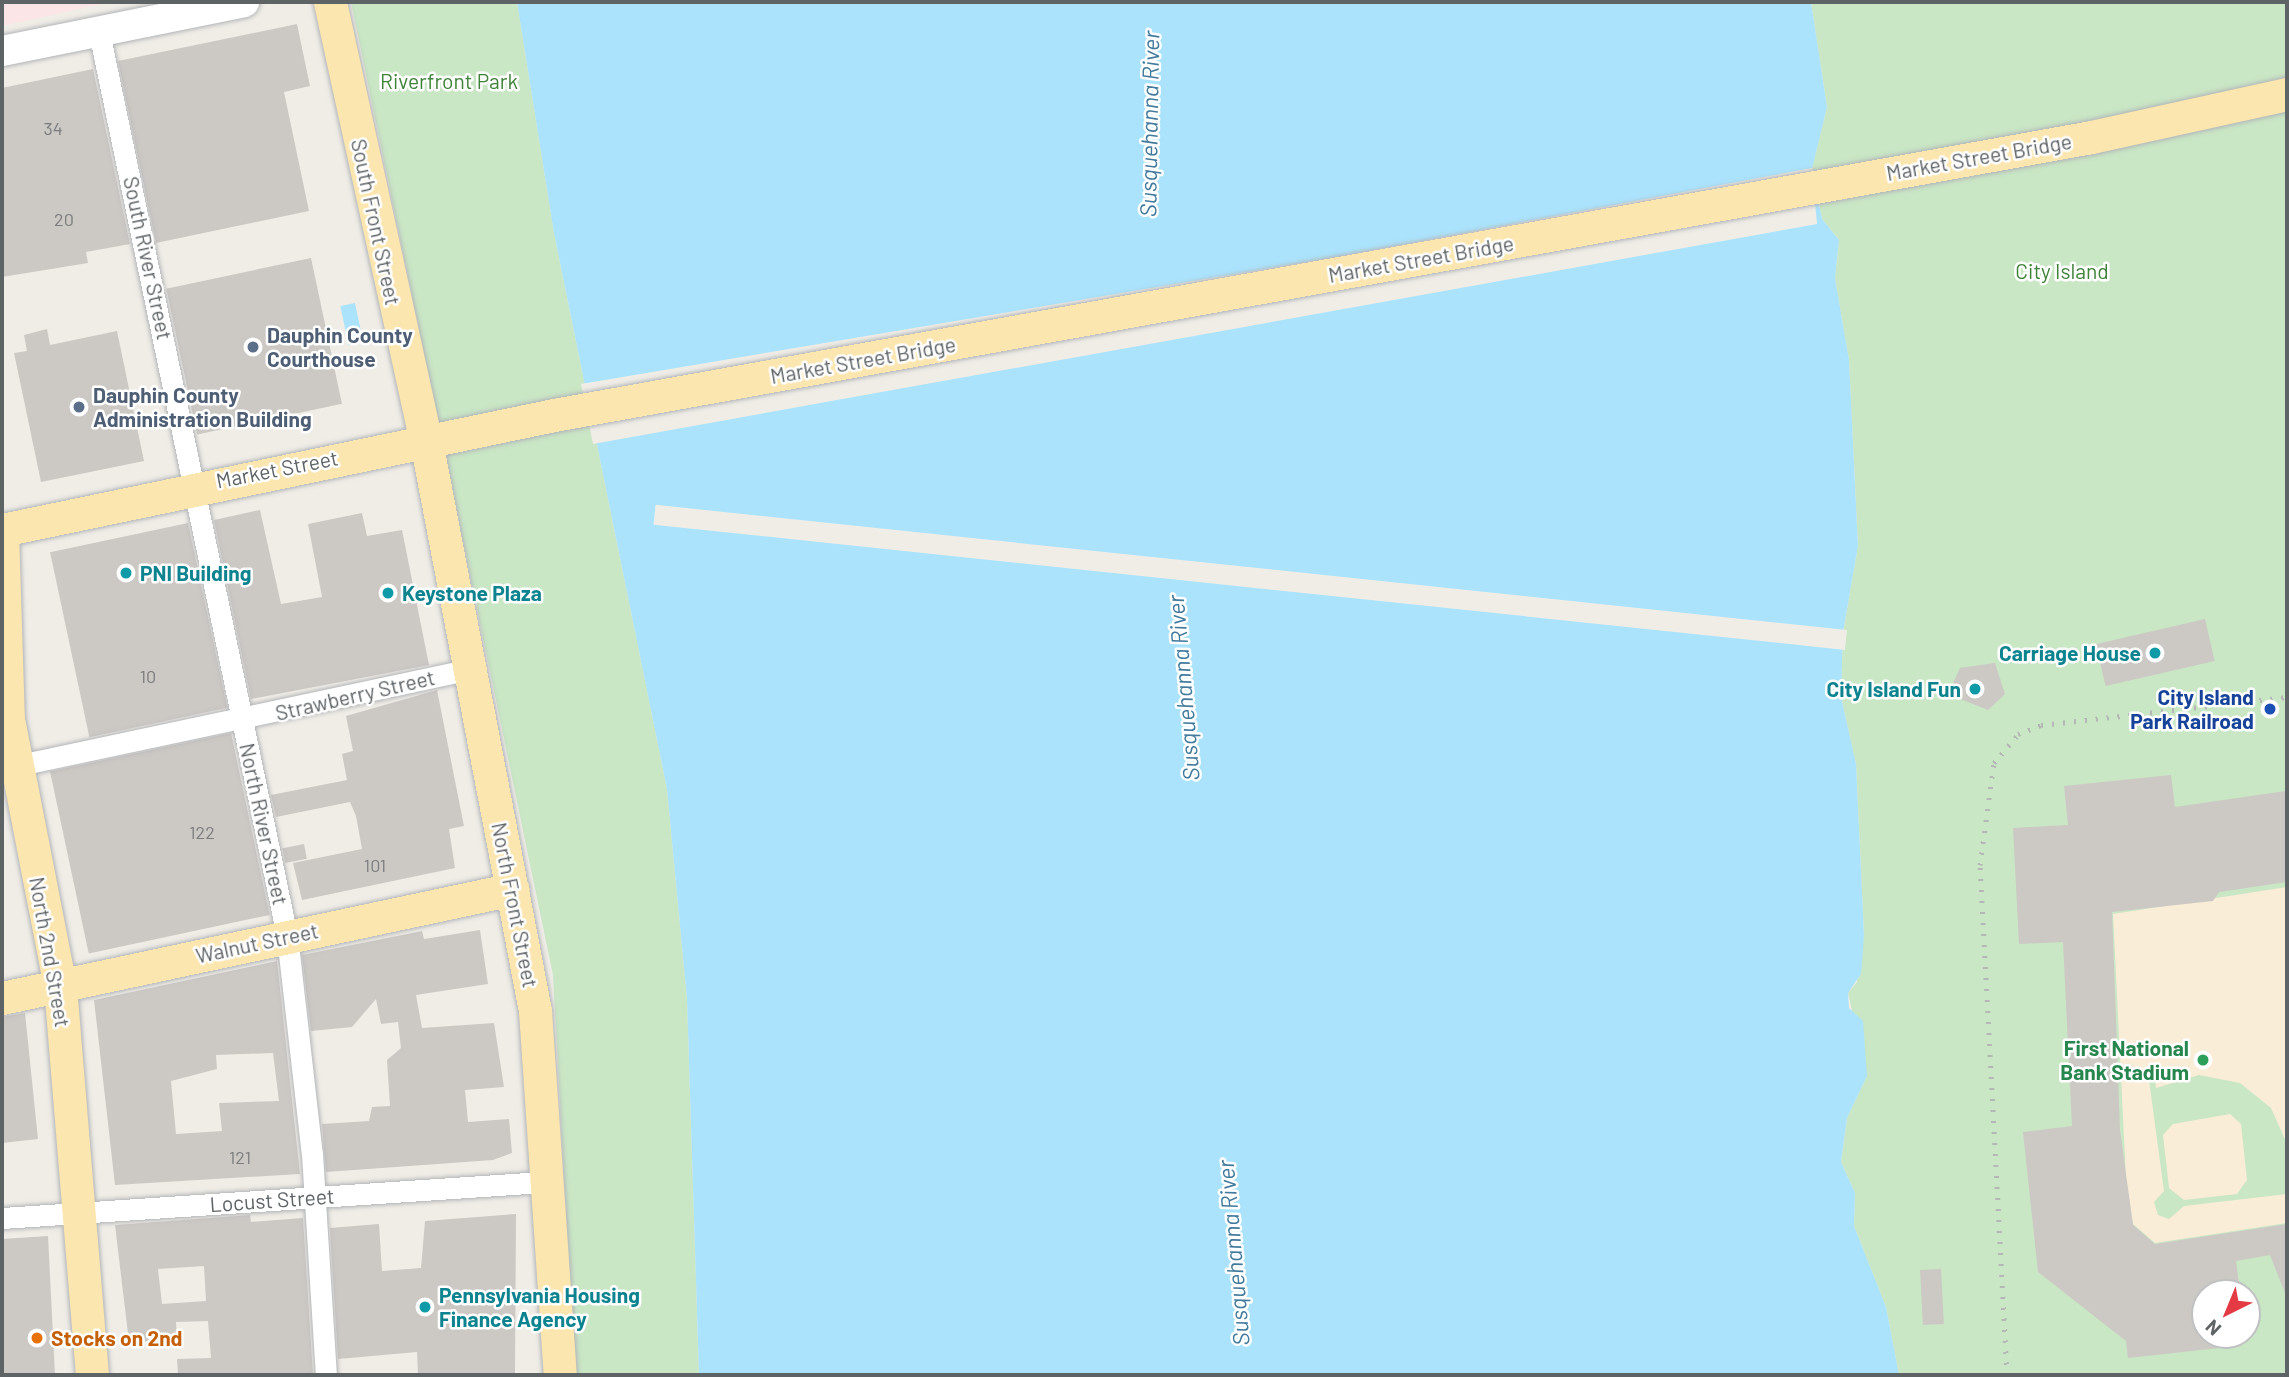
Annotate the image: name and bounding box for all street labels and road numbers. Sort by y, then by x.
street label: Market Street Bridge [1884,128,2074,186]
street label: South Front Street [346,137,406,307]
street label: South River Street [118,174,178,342]
street label: Market Street Bridge [1326,230,1516,288]
street label: Market Street Bridge [768,331,958,389]
street label: Market Street [214,445,340,493]
street label: Strawberry Street [273,664,437,726]
street label: North River Street [235,741,293,907]
street label: North Front Street [487,820,543,990]
street label: North 2nd Street [24,875,76,1029]
street label: Walnut Street [193,918,321,968]
street label: Locust Street [209,1183,335,1217]

